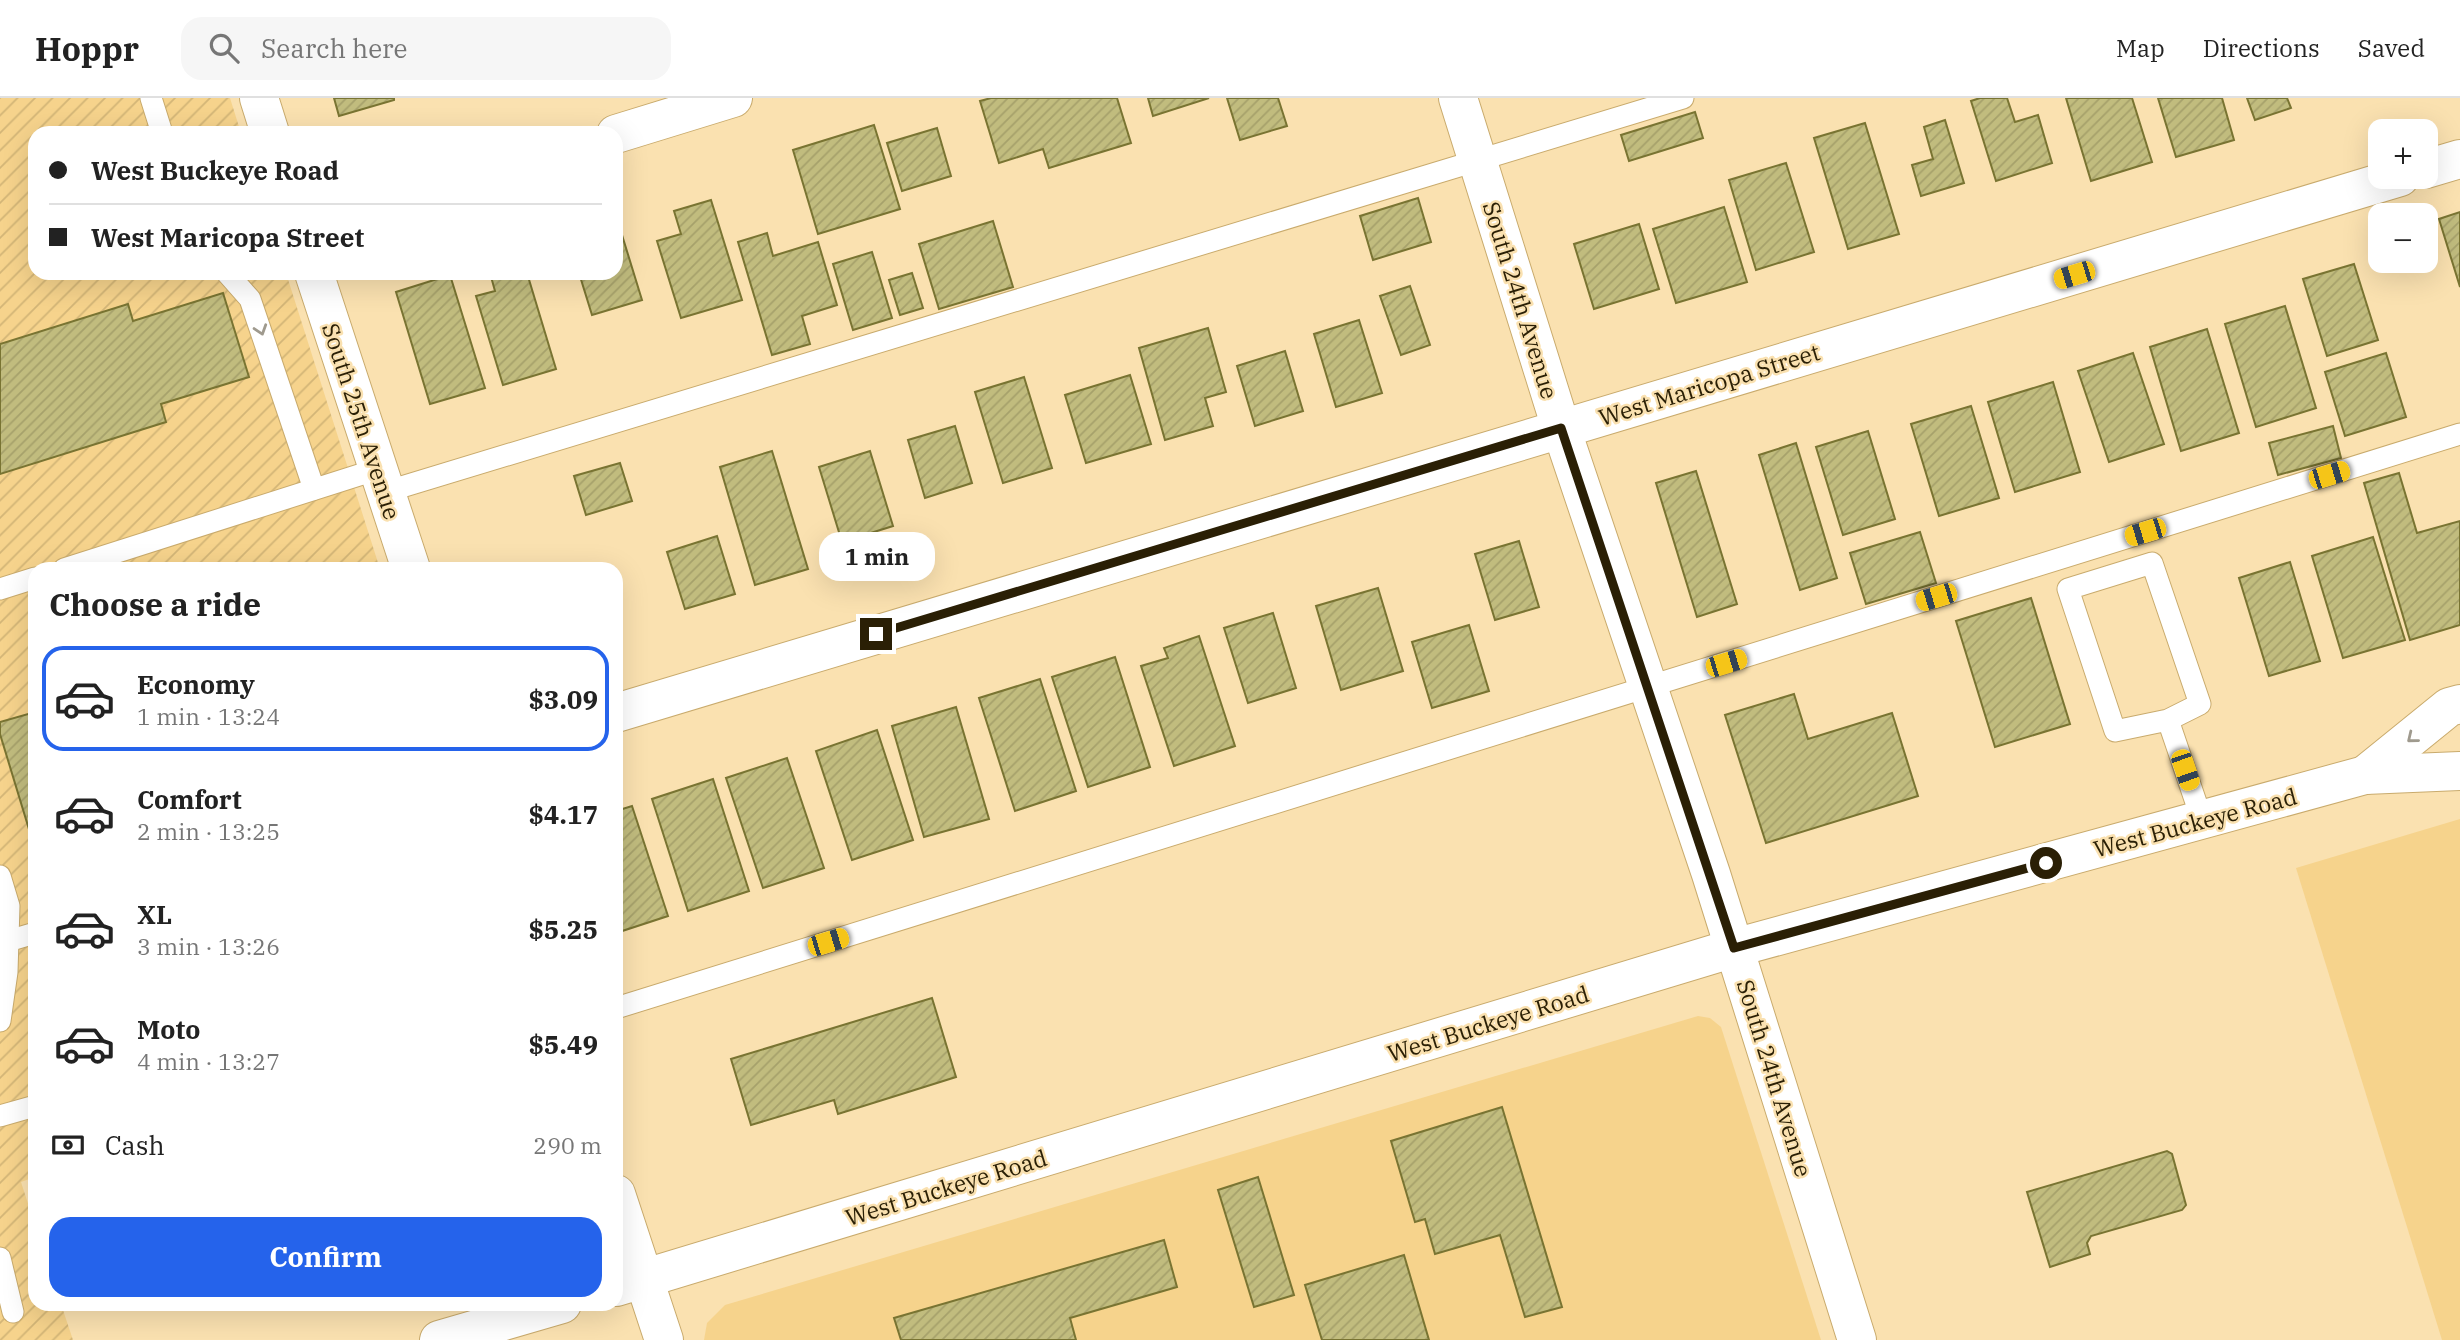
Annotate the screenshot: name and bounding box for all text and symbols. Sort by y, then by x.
search box [181,17,671,80]
text: Hoppr [35,27,139,70]
icon: search [205,29,243,67]
text: Search here [261,31,408,65]
text: Map [2116,32,2165,64]
text: Directions [2203,32,2320,64]
text: Saved [2358,32,2425,64]
map controls [2368,119,2438,273]
button: + [2368,119,2438,189]
text: West Buckeye Road [91,153,339,187]
street label: South 24th Avenue [1477,198,1565,402]
button: − [2368,203,2438,273]
text: West Maricopa Street [91,220,364,254]
car [2051,259,2098,291]
street label: South 25th Avenue [316,319,408,523]
one-way arrow [253,324,267,336]
street label: West Maricopa Street [1595,336,1823,432]
car [2306,459,2353,491]
car [2122,516,2169,548]
callout: 1 min [818,532,934,582]
text: 1 min [845,541,909,571]
car [1913,581,1960,613]
text: Choose a ride [49,583,261,625]
route end [860,618,892,650]
car [1703,647,1750,679]
icon: car [53,667,116,730]
text: Economy [137,667,255,701]
text: $3.09 [528,682,598,716]
text: 1 min · 13:24 [137,701,280,731]
one-way arrow [2407,729,2419,742]
car [2169,747,2202,793]
street label: West Buckeye Road [2090,780,2300,864]
icon: car [53,782,116,845]
text: Comfort [137,782,242,816]
text: $4.17 [528,797,598,831]
text: 2 min · 13:25 [137,816,280,846]
route start [2030,847,2062,879]
icon: car [53,897,116,960]
text: XL [137,897,172,931]
text: $5.25 [528,912,598,946]
car [805,926,852,958]
text: 3 min · 13:26 [137,931,280,961]
street label: South 24th Avenue [1731,976,1819,1180]
street label: West Buckeye Road [1384,978,1592,1068]
icon: car [53,1012,116,1075]
text: Moto [137,1012,200,1046]
text: $5.49 [528,1027,598,1061]
text: 4 min · 13:27 [137,1046,280,1076]
icon: cash [49,1126,87,1164]
text: Cash [105,1128,165,1162]
text: 290 m [533,1130,602,1160]
street label: West Buckeye Road [842,1142,1050,1232]
button: Confirm [49,1217,602,1297]

